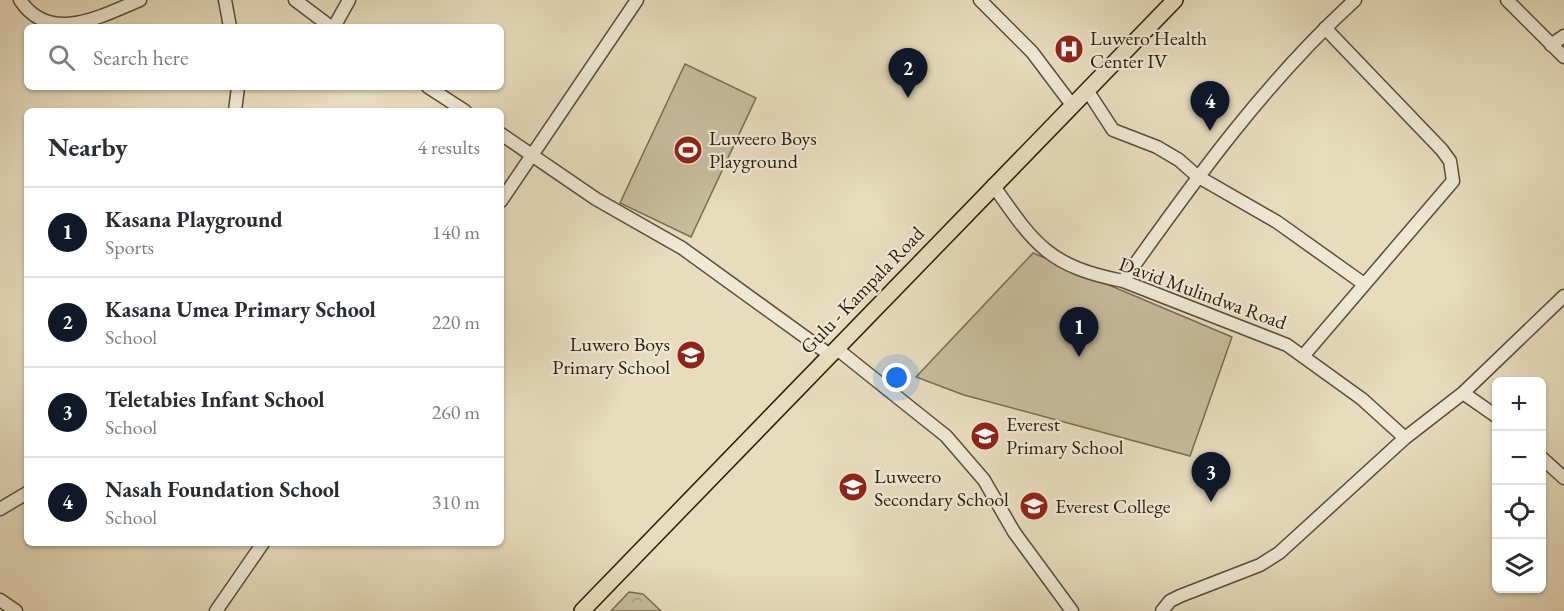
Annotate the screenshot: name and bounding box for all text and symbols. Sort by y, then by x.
search box [24,24,504,90]
place label: Luwero Health Center IV [1090,25,1207,74]
hospital icon: Luwero Health Center IV [1053,33,1085,65]
icon: search [45,41,78,74]
text: Search here [93,43,188,72]
pin: 2 [888,48,928,98]
pin: 4 [1190,82,1230,131]
place label: Luweero Boys Playground [709,125,817,174]
text: Nearby [48,130,128,164]
text: 4 results [417,134,480,160]
sports icon: Luweero Boys Playground [672,134,704,166]
text: Kasana Playground [105,205,283,234]
text: 1 [62,219,73,245]
text: 140 m [432,219,480,245]
street label: Gulu - Kampala Road [794,220,930,359]
text: Sports [105,234,154,260]
street label: David Mulindwa Road [1116,251,1291,336]
text: Kasana Umea Primary School [105,295,376,324]
pin: 1 [1060,308,1098,357]
text: 2 [62,309,73,335]
text: 220 m [432,309,480,335]
text: School [105,324,157,350]
place label: Luwero Boys Primary School [552,331,670,380]
school or university icon: Luwero Boys Primary School [675,339,707,371]
your location [882,363,911,392]
map controls [1492,377,1546,593]
button: + [1492,377,1546,431]
text: Teletabies Infant School [105,385,325,414]
text: 3 [62,399,73,425]
text: 260 m [432,399,480,425]
place label: Everest Primary School [1006,411,1124,460]
text: School [105,414,157,440]
school or university icon: Everest Primary School [969,420,1001,452]
button: − [1492,431,1546,485]
pin: 3 [1192,452,1230,502]
place label: Luweero Secondary School [874,463,1009,512]
school or university icon: Luweero Secondary School [837,471,869,503]
text: Nasah Foundation School [105,475,340,504]
button: locate [1492,485,1546,539]
text: 4 [62,489,73,515]
text: 310 m [432,489,480,515]
school or university icon: Everest College [1018,490,1050,522]
place label: Everest College [1055,493,1171,519]
text: School [105,504,157,530]
button: layers [1492,539,1546,593]

